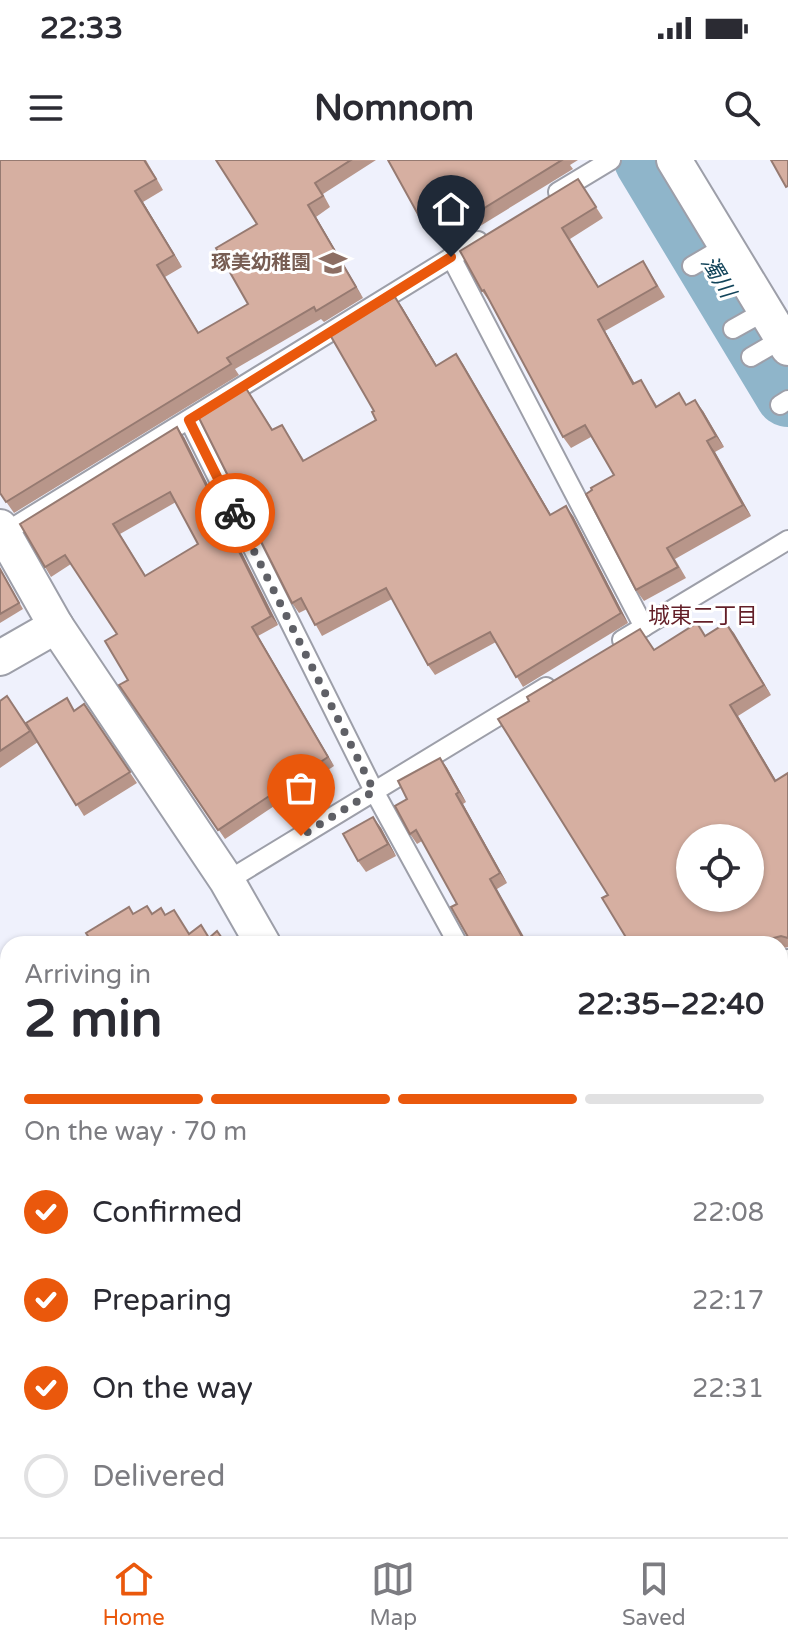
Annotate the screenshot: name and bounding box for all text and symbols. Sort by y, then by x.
text: 22:33 [40,10,123,47]
icon: menu [24,86,68,130]
icon: search [720,86,764,130]
text: Nomnom [314,87,474,130]
pin [417,175,485,257]
icon: home [429,187,473,231]
school or university icon: 琢美幼稚園 [318,248,348,278]
place label: 琢美幼稚園 [211,251,311,275]
water label: 濁川 [696,251,742,304]
courier [195,473,275,553]
icon: bike [213,491,257,535]
district label: 城東二丁目 [648,603,758,629]
pin [267,754,335,836]
icon: bag [279,766,323,810]
map controls [676,824,764,912]
button: locate [676,824,764,912]
text: Arriving in [24,959,151,990]
text: 22:35–22:40 [577,986,764,1023]
text: 2 min [24,988,163,1051]
text: On the way · 70 m [24,1116,247,1147]
icon: check [24,1190,68,1234]
text: Confirmed [92,1194,243,1231]
text: 22:08 [692,1197,764,1228]
icon: check [24,1278,68,1322]
text: Preparing [92,1282,232,1319]
text: 22:17 [692,1285,764,1316]
icon: check [24,1366,68,1410]
text: On the way [92,1370,253,1407]
text: 22:31 [692,1373,764,1404]
text: Delivered [92,1458,226,1495]
tab: Home [102,1557,165,1631]
tab: Map [370,1557,417,1631]
tab: Saved [622,1557,686,1631]

